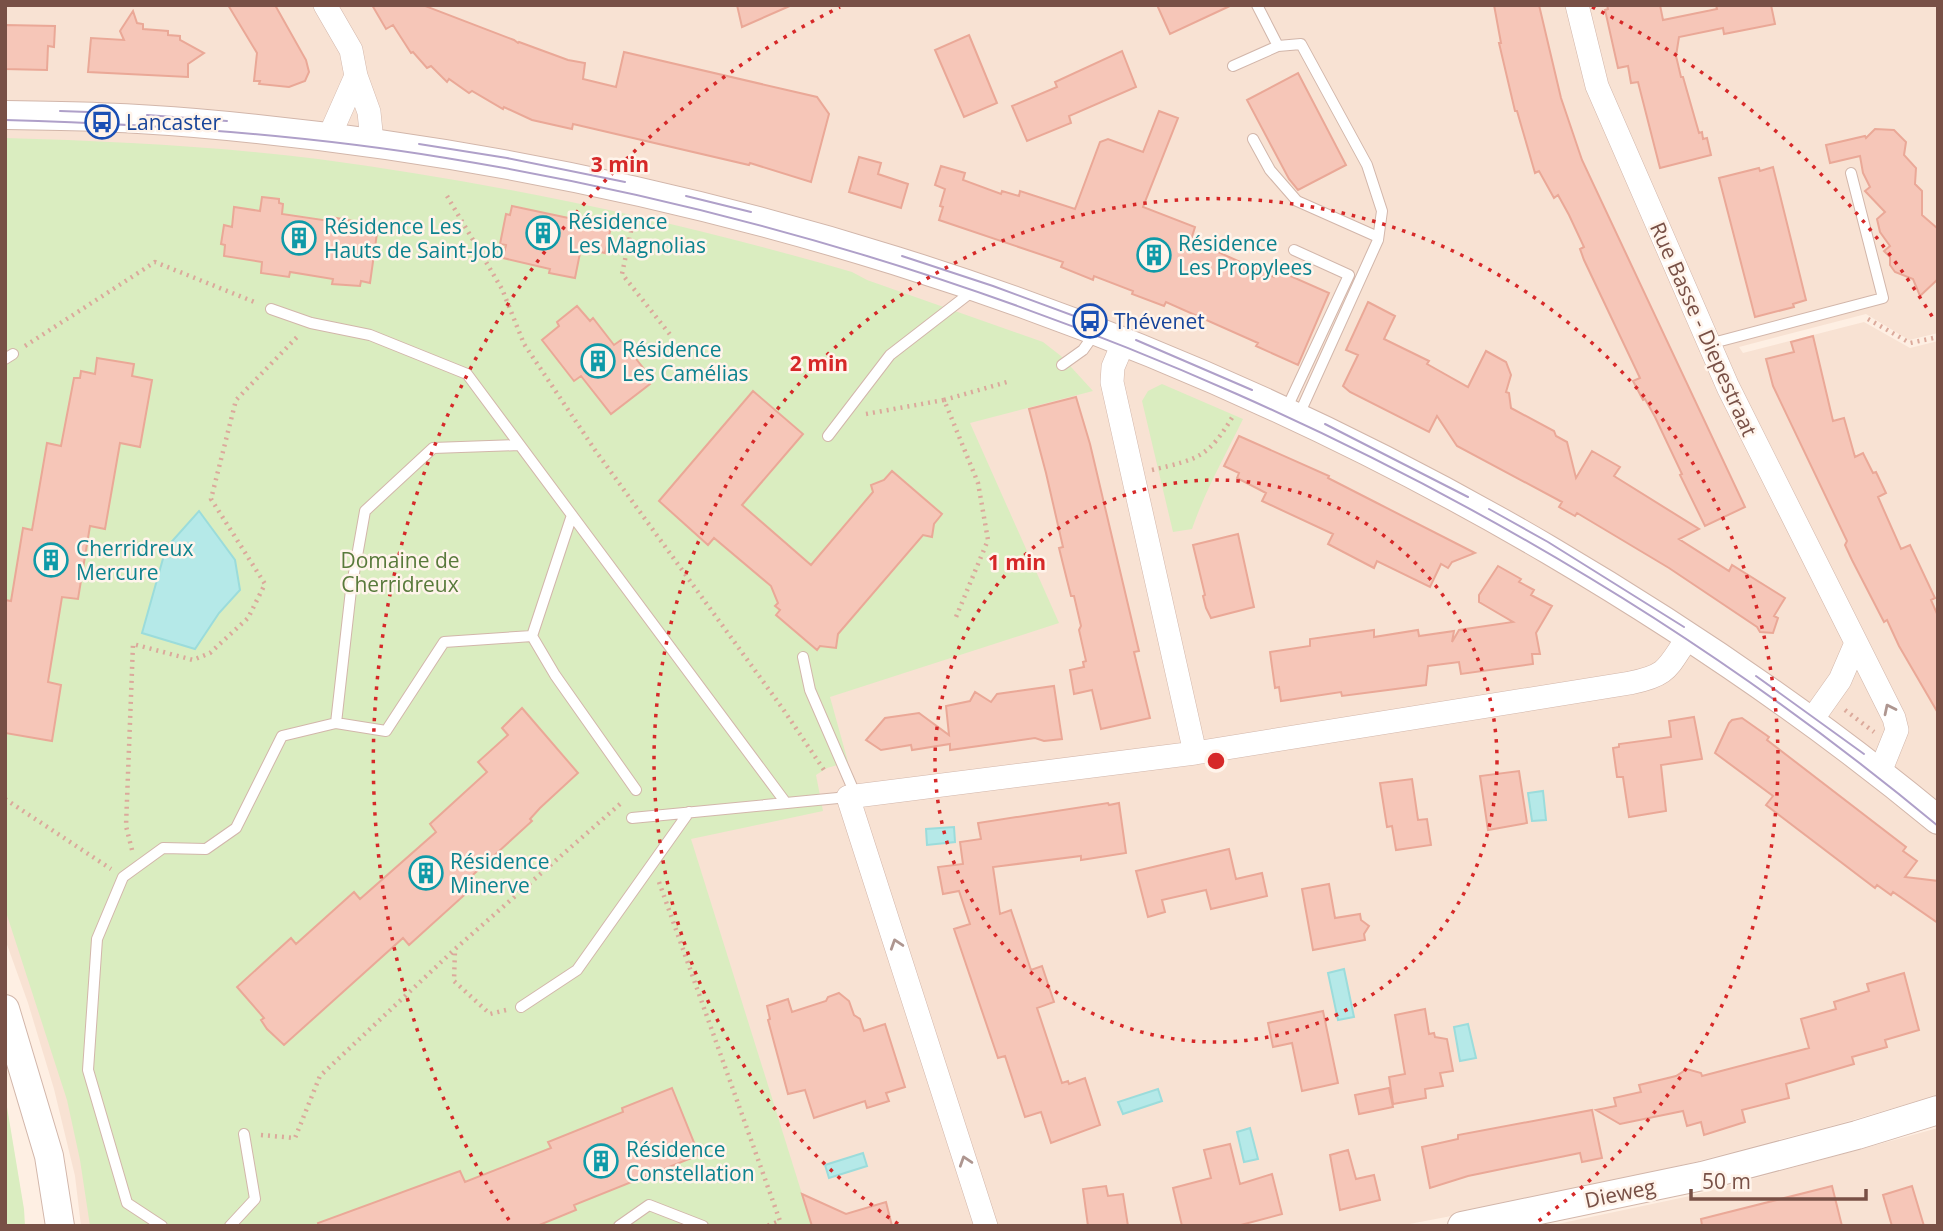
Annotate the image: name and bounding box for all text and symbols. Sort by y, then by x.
bus stop icon: Lancaster [83,103,121,141]
place label: Lancaster [126,108,222,136]
text: 3 min [591,150,649,178]
place label: Résidence Les Magnolias [568,207,706,259]
place label: Résidence Les Hauts de Saint-Job [324,212,504,264]
building icon: Résidence Les Magnolias [524,214,562,252]
street label: Rue Basse - Diepestraat [1644,217,1764,441]
building icon: Résidence Les Hauts de Saint-Job [280,219,318,257]
place label: Résidence Les Propylees [1178,229,1312,281]
building icon: Résidence Les Propylees [1135,236,1173,274]
bus stop icon: Thévenet [1071,302,1109,340]
place label: Thévenet [1114,307,1205,335]
place label: Résidence Les Camélias [622,335,749,387]
building icon: Résidence Les Camélias [579,342,617,380]
text: 2 min [790,349,848,377]
place label: Cherridreux Mercure [76,534,193,586]
building icon: Cherridreux Mercure [32,541,70,579]
park label: Domaine de Cherridreux [340,546,460,598]
text: 1 min [988,548,1046,576]
one-way arrow [1884,704,1898,716]
centre of rings [1204,749,1228,773]
place label: Résidence Minerve [450,847,549,899]
building icon: Résidence Minerve [407,854,445,892]
one-way arrow [889,939,904,951]
place label: Résidence Constellation [626,1135,755,1187]
building icon: Résidence Constellation [582,1142,620,1180]
one-way arrow [959,1155,974,1167]
scale bar [1691,1158,1866,1202]
text: 50 m [1702,1167,1751,1195]
street label: Dieweg [1582,1172,1658,1214]

